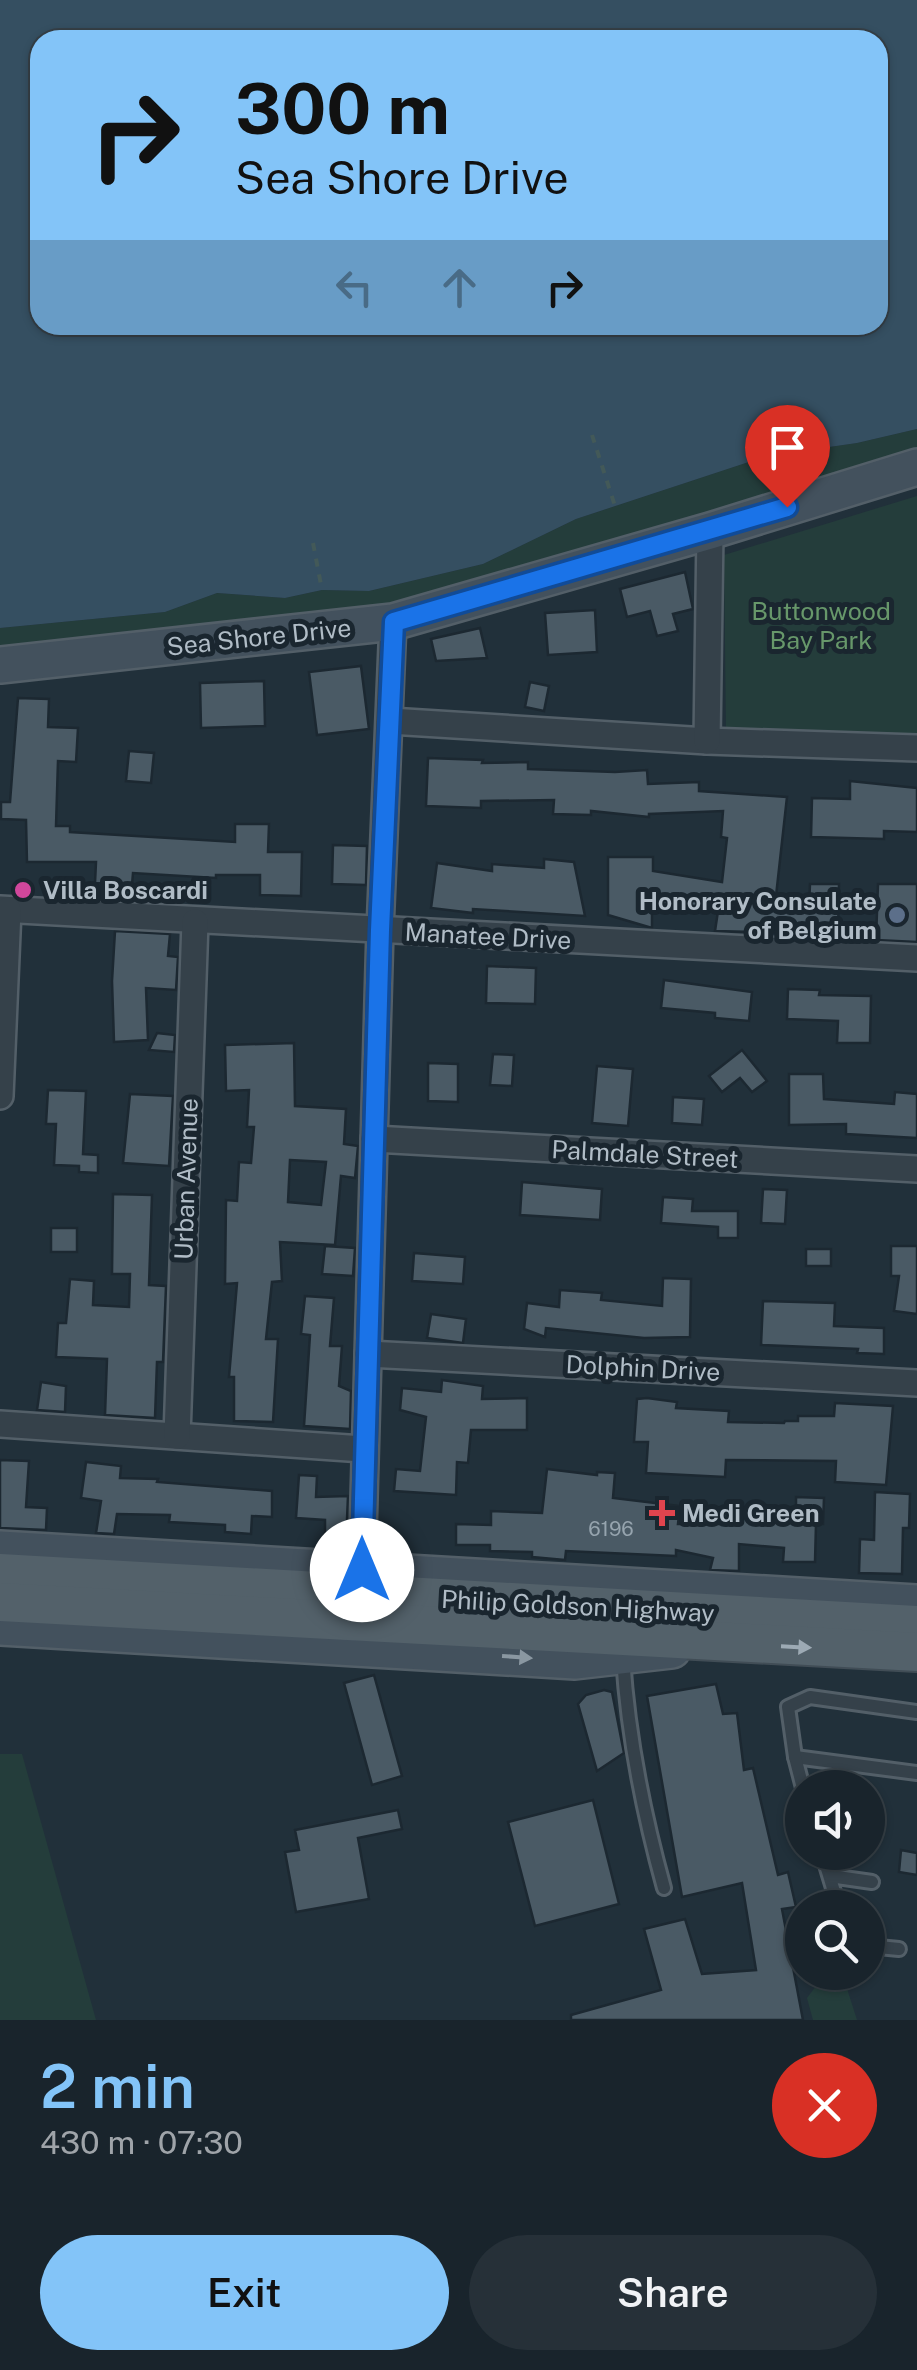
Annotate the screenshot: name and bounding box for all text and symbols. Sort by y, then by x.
text: 300 m [235,67,450,150]
icon: right [70,70,200,200]
text: Sea Shore Drive [235,151,569,204]
icon: left [327,260,382,315]
icon: ahead [432,260,487,315]
icon: right [537,260,592,315]
pin [745,405,830,508]
icon: arrive [760,420,815,475]
park label: Buttonwood Bay Park [751,596,891,655]
street label: Sea Shore Drive [165,612,353,662]
place label: Villa Boscardi [43,875,208,905]
marker: Villa Boscardi [12,879,34,901]
place label: Honorary Consulate of Belgium [639,886,877,945]
marker: Honorary Consulate of Belgium [886,904,908,926]
street label: Manatee Drive [404,917,572,955]
street label: Urban Avenue [168,1097,204,1261]
street label: Palmdale Street [551,1134,739,1174]
street label: Dolphin Drive [565,1349,721,1387]
place label: Medi Green [682,1498,820,1528]
marker: Medi Green [651,1502,673,1524]
house number: 6196 [588,1517,634,1541]
position arrow [310,1518,414,1622]
street label: Philip Goldson Highway [441,1584,715,1628]
one-way arrow [781,1639,813,1655]
one-way arrow [501,1649,533,1665]
map controls [785,1770,885,1990]
button: sound [785,1770,885,1870]
button: search [785,1890,885,1990]
text: 2 min [40,2051,195,2122]
button: close [772,2053,877,2158]
text: 430 m · 07:30 [40,2124,243,2161]
button: Exit [40,2235,449,2350]
button: Share [469,2235,877,2350]

